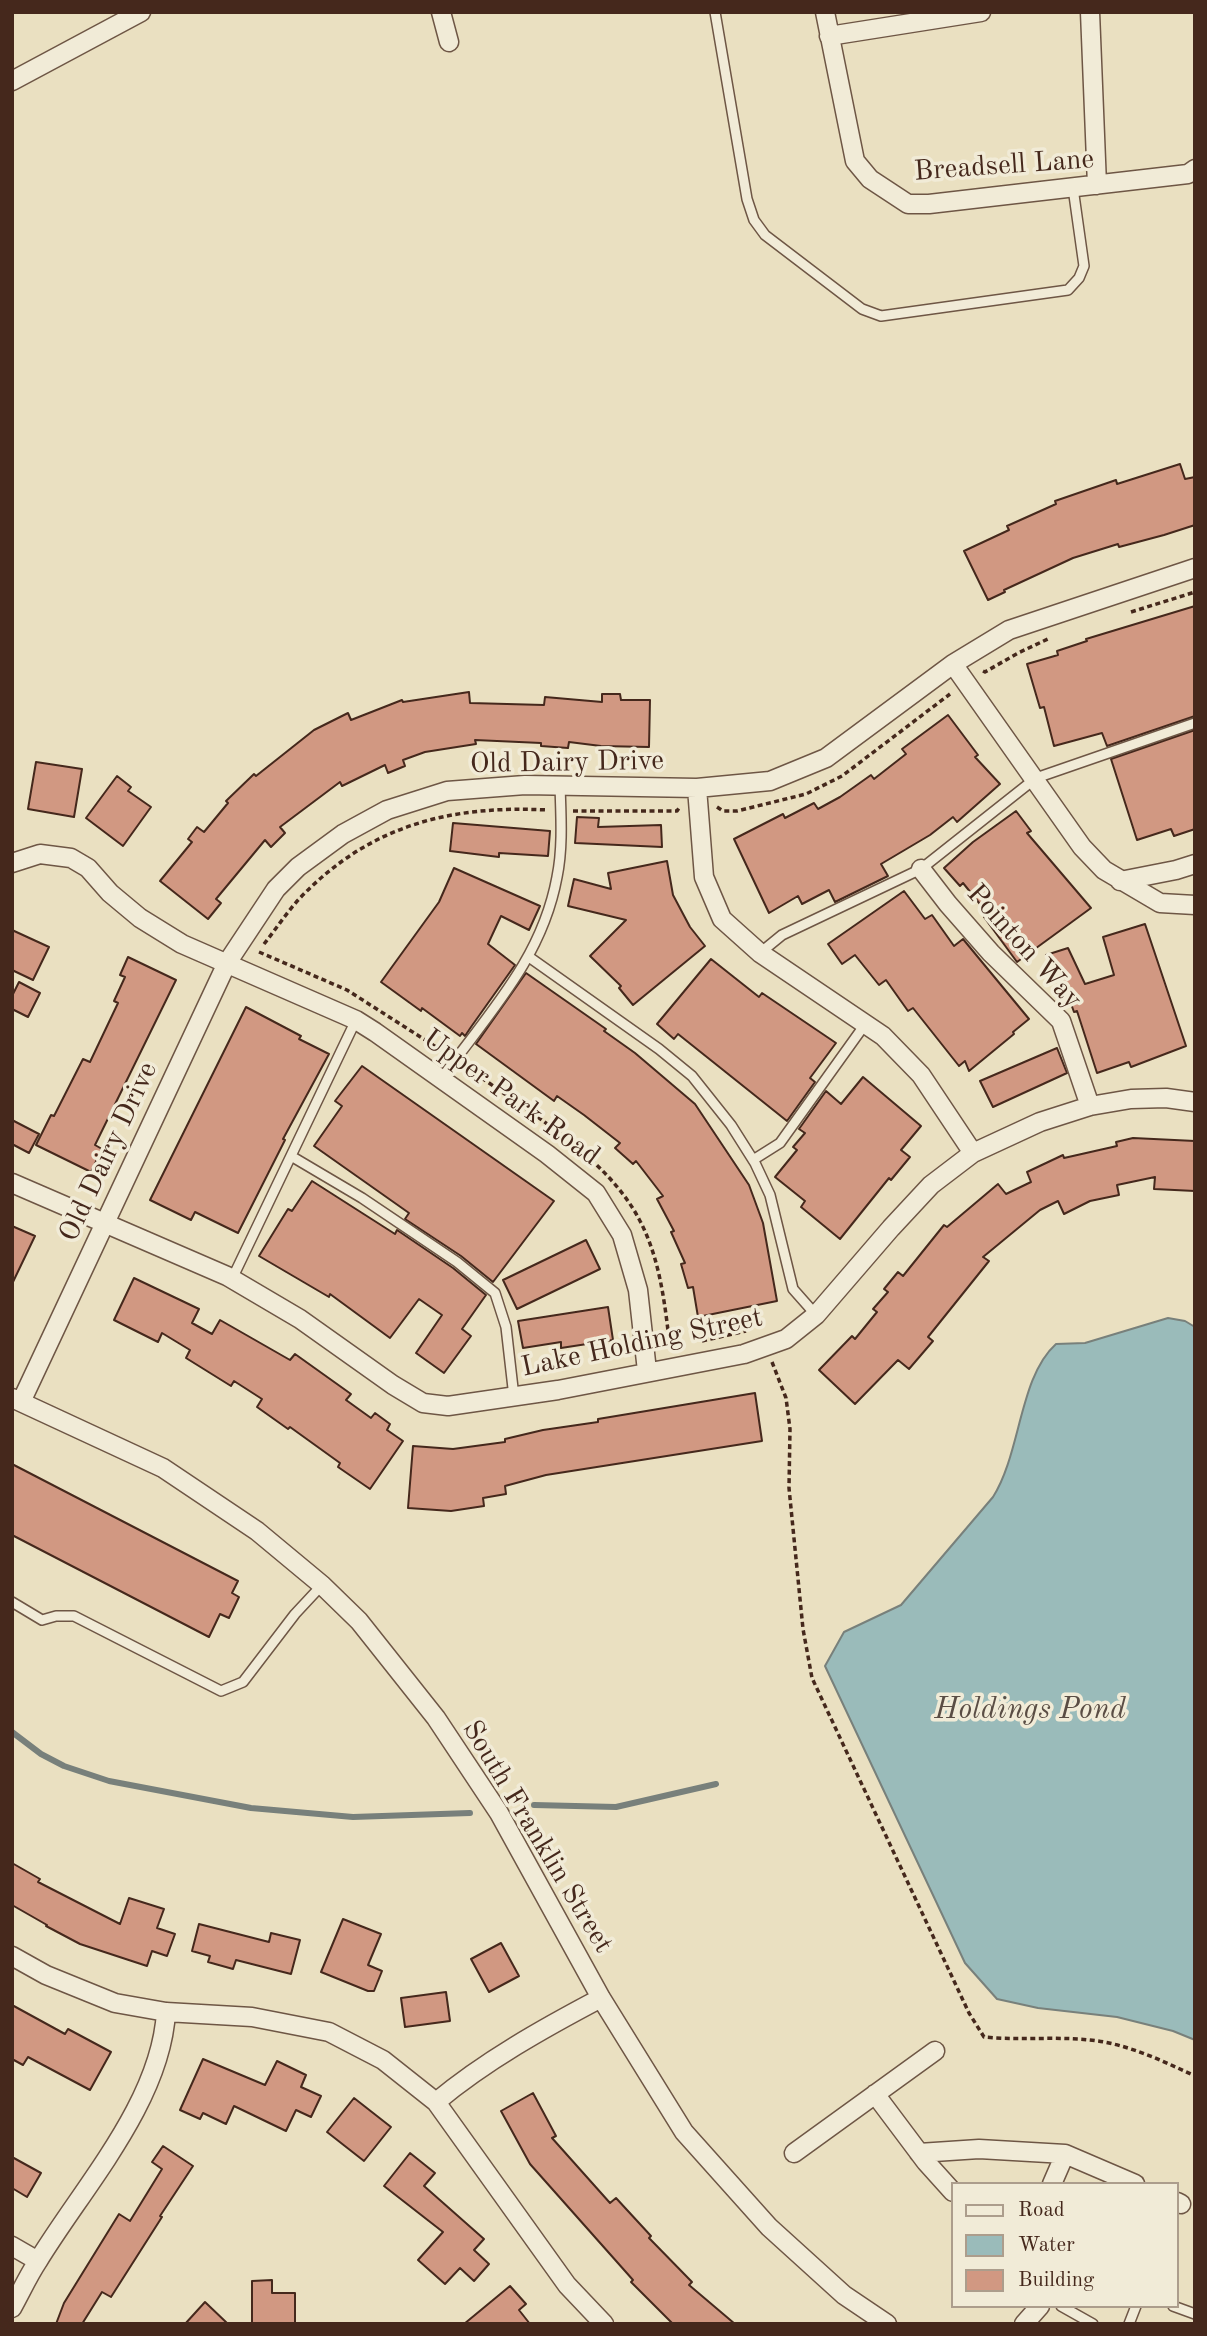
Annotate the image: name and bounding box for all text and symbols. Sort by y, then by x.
street label: Breadsell Lane [913,143,1095,189]
street label: Old Dairy Drive [470,745,664,781]
street label: Pointon Way [959,878,1089,1016]
street label: Upper Park Road [416,1022,606,1174]
street label: Old Dairy Drive [53,1057,165,1247]
street label: Lake Holding Street [518,1301,766,1385]
water label: Holdings Pond [934,1692,1126,1728]
street label: South Franklin Street [454,1715,620,1959]
legend [951,2182,1179,2308]
text: Road [1018,2200,1065,2221]
text: Water [1018,2235,1075,2256]
text: Building [1018,2270,1094,2291]

